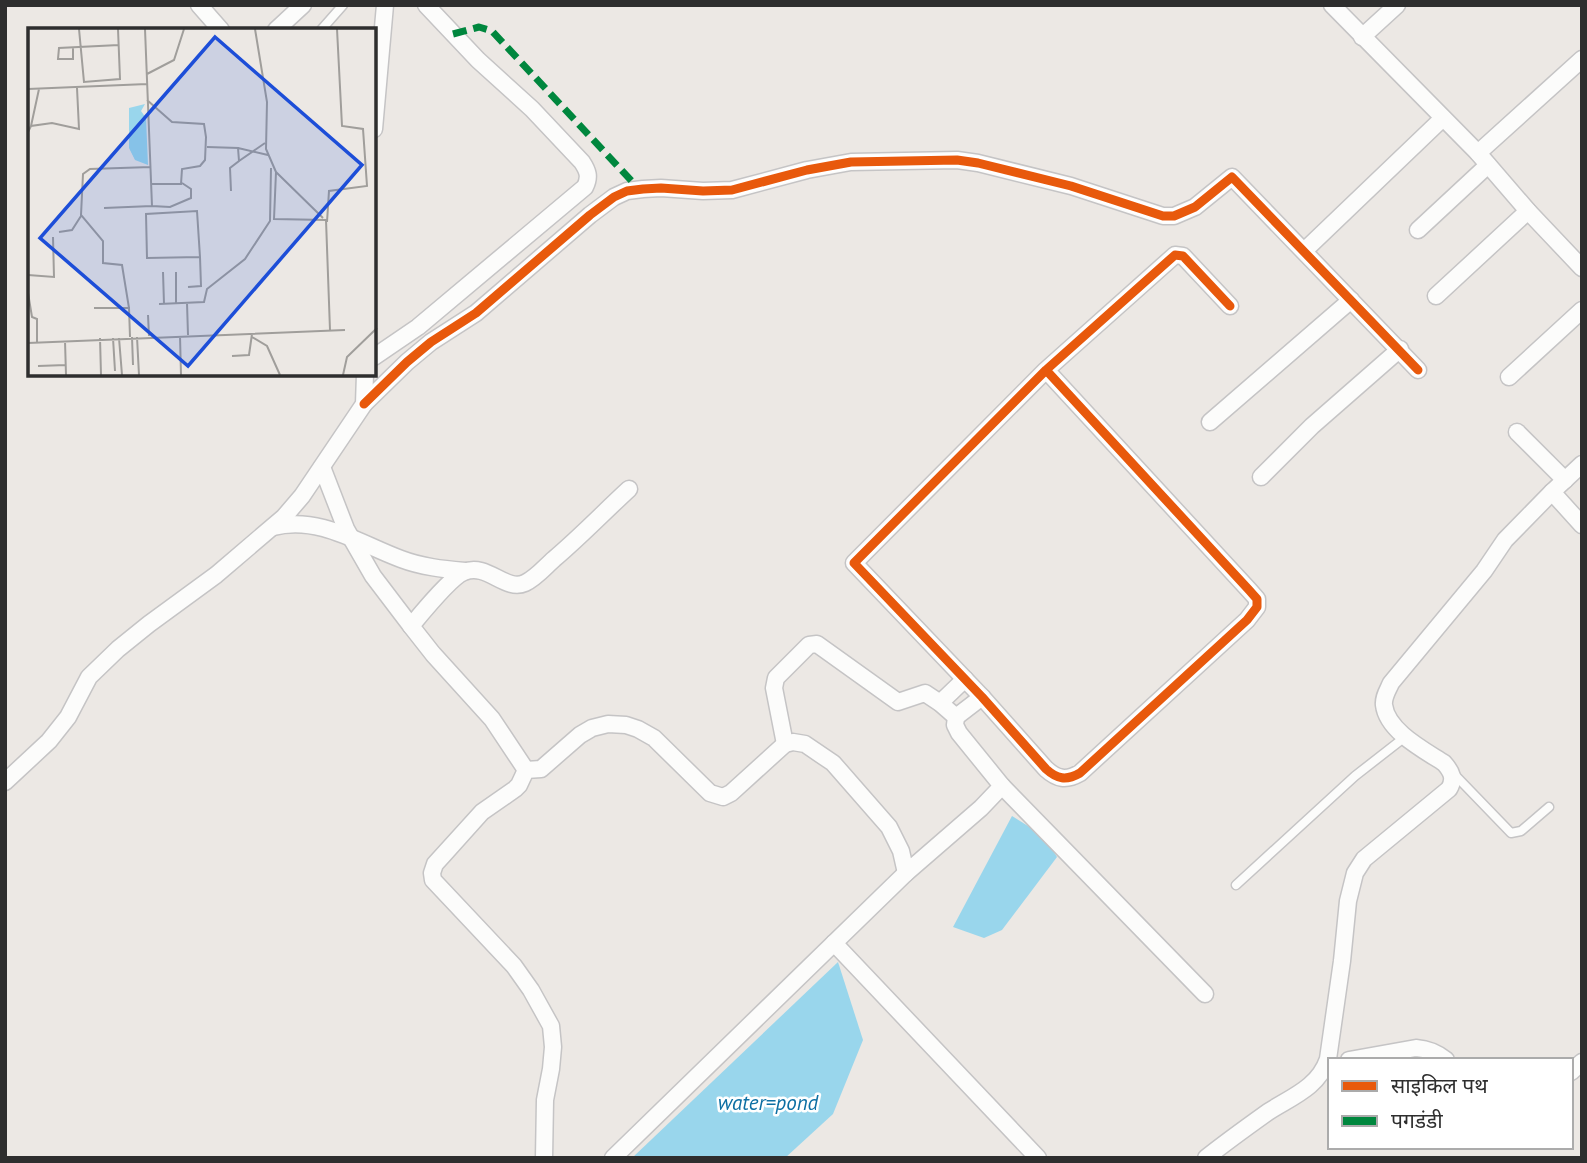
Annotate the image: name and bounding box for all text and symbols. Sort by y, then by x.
inset map [28,28,376,376]
legend [1328,1058,1573,1149]
text: साइकिल पथ [1391,1072,1488,1099]
water label: water=pond [718,1089,820,1116]
text: पगडंडी [1391,1107,1443,1134]

